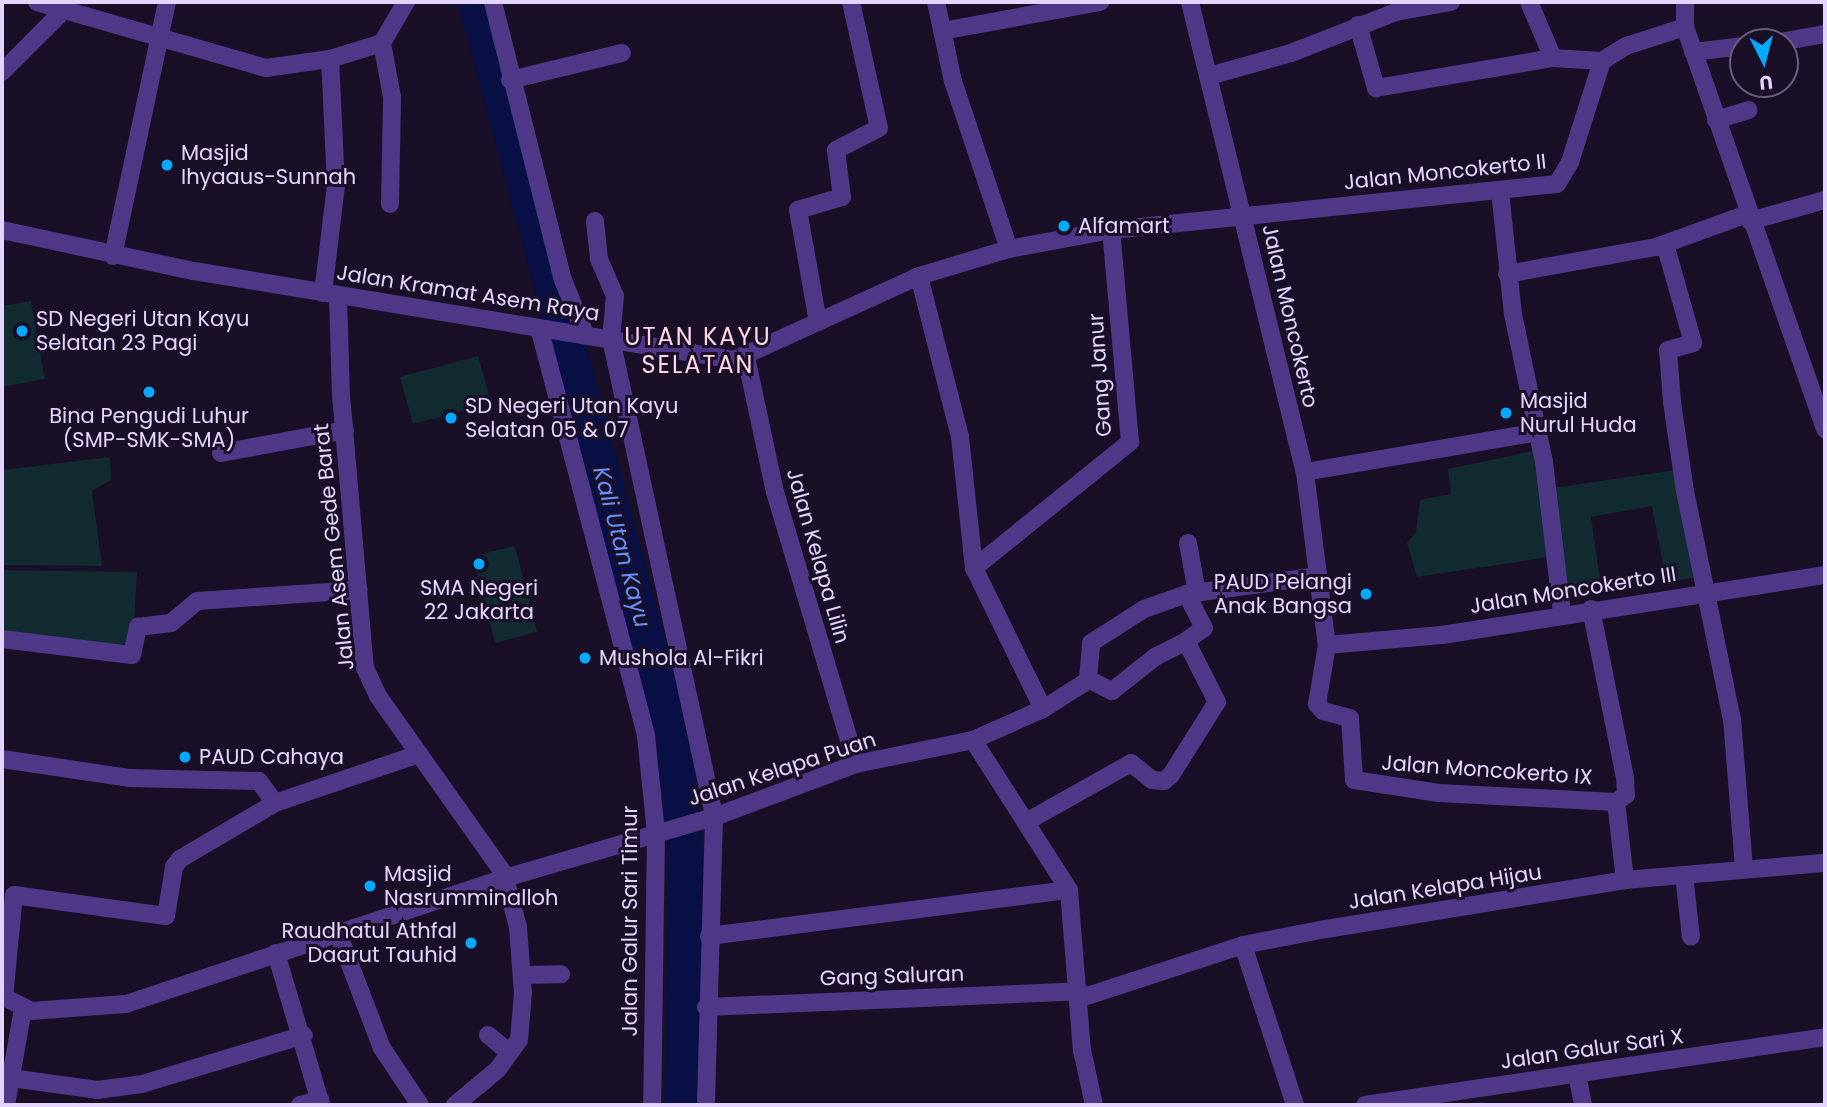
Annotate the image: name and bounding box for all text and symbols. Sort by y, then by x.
north arrow [1729,28,1799,98]
text: U [1758,68,1774,97]
place label: Masjid Ihyaaus-Sunnah [181,140,356,190]
street label: Jalan Moncokerto II [1342,149,1548,195]
marker: Masjid Ihyaaus-Sunnah [159,157,175,173]
place label: Alfamart [1078,213,1170,239]
marker: Alfamart [1056,218,1072,234]
street label: Jalan Moncokerto [1257,222,1323,410]
street label: Jalan Kramat Asem Raya [335,260,601,326]
place label: SD Negeri Utan Kayu Selatan 23 Pagi [36,306,249,356]
street label: Gang Janur [1083,312,1117,438]
marker: SD Negeri Utan Kayu Selatan 23 Pagi [14,323,30,339]
district label: UTAN KAYU SELATAN [625,323,771,379]
marker: Bina Pengudi Luhur (SMP-SMK-SMA) [141,384,157,400]
place label: Masjid Nurul Huda [1520,388,1637,438]
place label: SD Negeri Utan Kayu Selatan 05 & 07 [465,393,678,443]
place label: Bina Pengudi Luhur (SMP-SMK-SMA) [49,403,249,453]
marker: Masjid Nurul Huda [1498,405,1514,421]
marker: SD Negeri Utan Kayu Selatan 05 & 07 [443,410,459,426]
street label: Jalan Asem Gede Barat [309,422,359,672]
water label: Kali Utan Kayu [587,463,657,631]
street label: Jalan Kelapa Lilin [781,466,855,646]
marker: SMA Negeri 22 Jakarta [471,556,487,572]
street label: Jalan Moncokerto III [1468,561,1678,619]
place label: PAUD Pelangi Anak Bangsa [1214,569,1352,619]
place label: SMA Negeri 22 Jakarta [420,575,538,625]
marker: PAUD Pelangi Anak Bangsa [1358,586,1374,602]
place label: Mushola Al-Fikri [599,645,764,671]
marker: Mushola Al-Fikri [577,650,593,666]
street label: Jalan Kelapa Puan [685,727,879,811]
place label: PAUD Cahaya [199,744,344,770]
marker: PAUD Cahaya [177,749,193,765]
street label: Jalan Moncokerto IX [1381,750,1593,790]
street label: Jalan Galur Sari Timur [617,806,643,1036]
street label: Jalan Kelapa Hijau [1347,859,1543,915]
place label: Masjid Nasrumminalloh [384,861,558,911]
marker: Masjid Nasrumminalloh [362,878,378,894]
place label: Raudhatul Athfal Daarut Tauhid [281,918,457,968]
marker: Raudhatul Athfal Daarut Tauhid [463,935,479,951]
street label: Gang Saluran [819,961,965,991]
street label: Jalan Galur Sari X [1499,1024,1685,1074]

